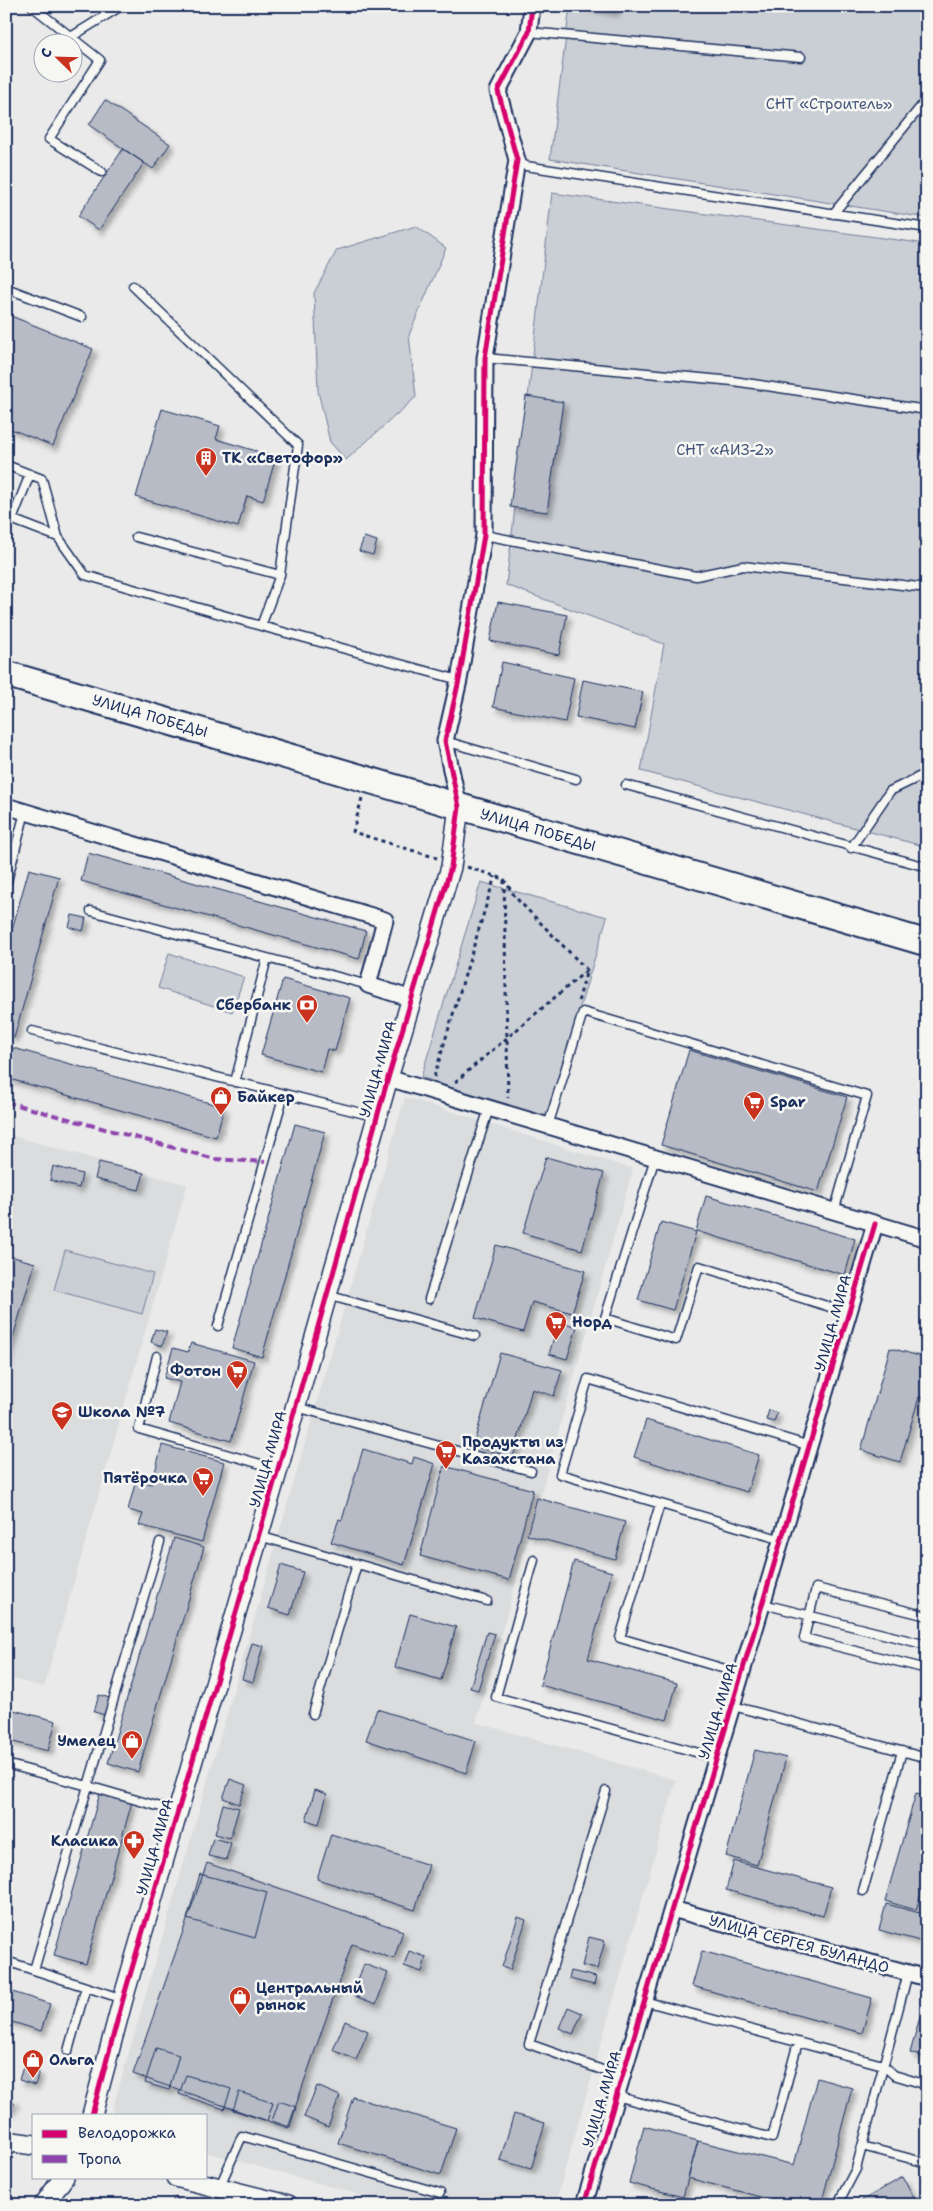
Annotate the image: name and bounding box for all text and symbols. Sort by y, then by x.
north arrow [32,32,82,82]
text: С [36,45,56,60]
park label: СНТ «Строитель» [766,94,892,114]
park label: СНТ «АИЗ-2» [676,440,774,460]
building icon: ТК «Светофор» [194,446,218,477]
place label: ТК «Светофор» [222,448,343,468]
street label: УЛИЦА ПОБЕДЫ [90,690,210,742]
street label: УЛИЦА ПОБЕДЫ [478,804,598,856]
bank icon: Сбербанк [295,993,319,1024]
place label: Сбербанк [216,995,292,1015]
street label: УЛИЦА МИРА [355,1018,401,1120]
shop icon: Байкер [209,1085,233,1116]
place label: Байкер [237,1087,295,1107]
supermarket icon: Spar [742,1090,766,1121]
place label: Spar [770,1092,806,1112]
street label: УЛИЦА МИРА [810,1272,856,1374]
supermarket icon: Норд [544,1310,568,1341]
place label: Норд [572,1312,612,1332]
supermarket icon: Фотон [225,1359,249,1390]
place label: Фотон [170,1361,221,1381]
school or university icon: Школа №7 [50,1400,74,1431]
place label: Школа №7 [78,1402,166,1422]
street label: УЛИЦА МИРА [245,1408,291,1510]
place label: Продукты из Казахстана [462,1432,564,1469]
supermarket icon: Продукты из Казахстана [434,1439,458,1470]
supermarket icon: Пятёрочка [191,1466,215,1497]
place label: Пятёрочка [103,1468,188,1488]
street label: УЛИЦА МИРА [694,1660,742,1762]
shop icon: Умелец [120,1729,144,1760]
place label: Умелец [57,1731,117,1751]
street label: УЛИЦА МИРА [132,1796,178,1898]
pharmacy icon: Класика [122,1829,146,1860]
place label: Класика [51,1831,119,1851]
street label: УЛИЦА СЕРГЕЯ БУЛАНДО [707,1910,891,1978]
place label: Центральный рынок [256,1978,364,2015]
shop icon: Центральный рынок [228,1985,252,2016]
shop icon: Ольга [21,2048,45,2079]
street label: УЛИЦА МИРА [578,2048,626,2150]
place label: Ольга [49,2050,95,2070]
legend [32,2114,208,2178]
text: Велодорожка [78,2123,177,2143]
text: Тропа [78,2149,122,2169]

